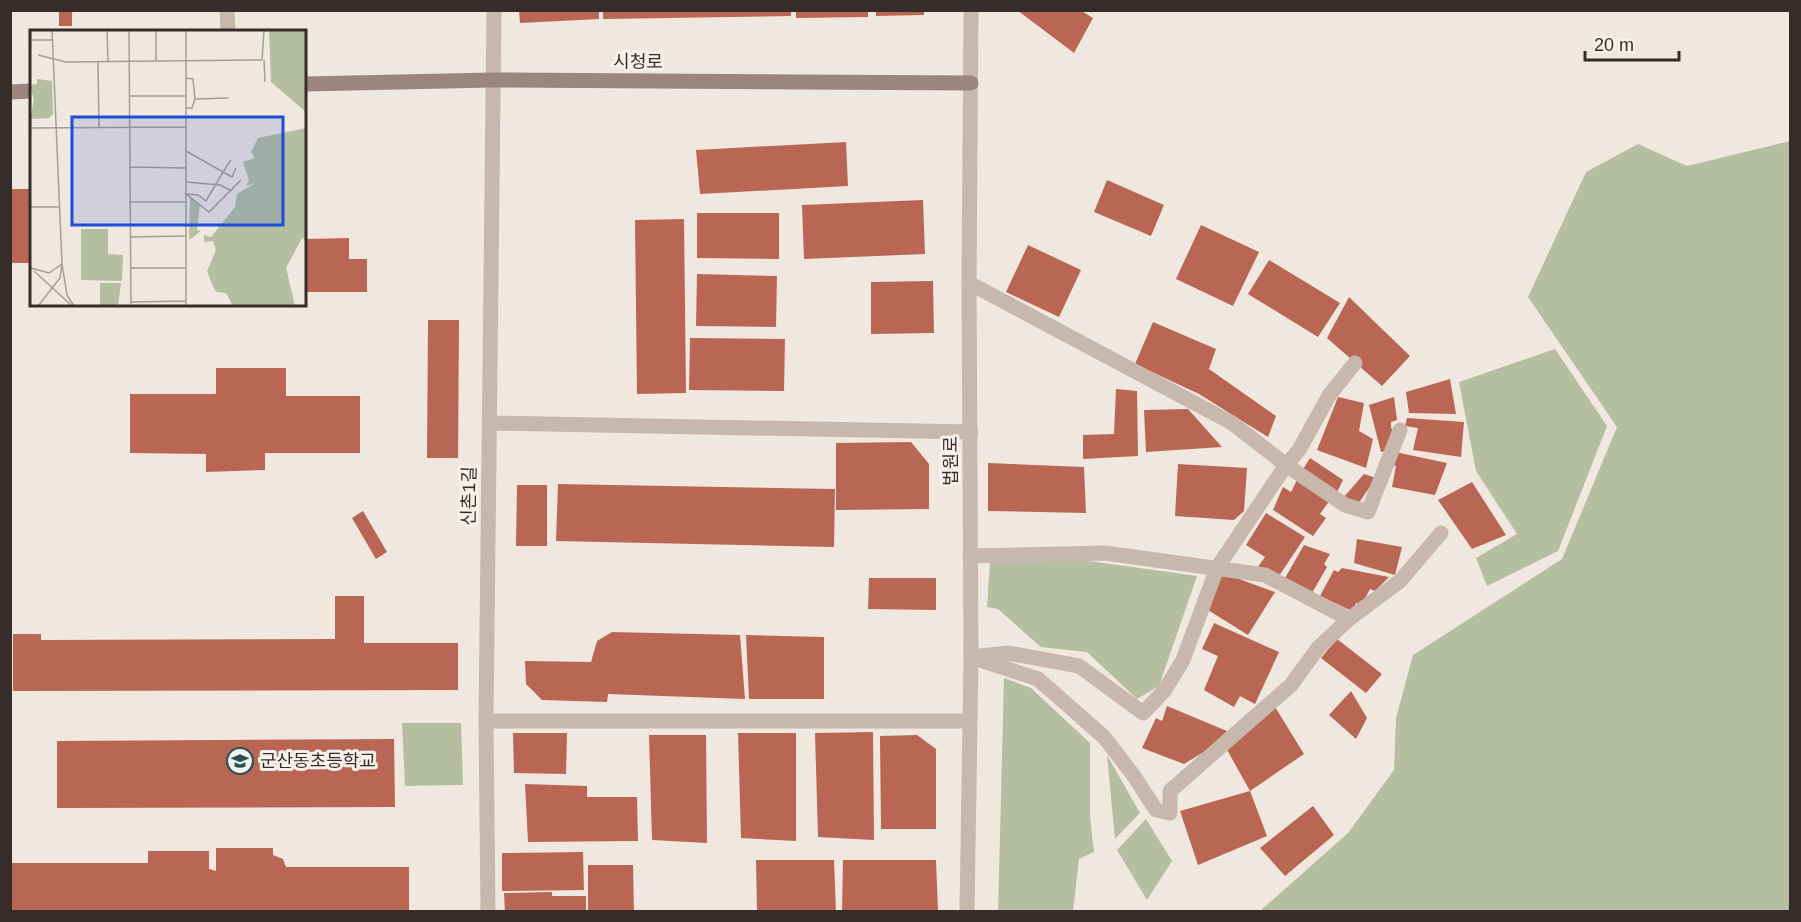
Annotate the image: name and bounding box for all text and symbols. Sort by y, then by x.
scale bar [1585,24,1680,62]
inset map [30,30,306,306]
text: 20 m [1594,35,1634,55]
street label: 시청로 [613,52,663,72]
street label: 법원로 [941,436,961,486]
street label: 신촌1길 [458,466,480,526]
school or university icon: 군산동초등학교 [225,746,255,776]
place label: 군산동초등학교 [260,751,376,771]

